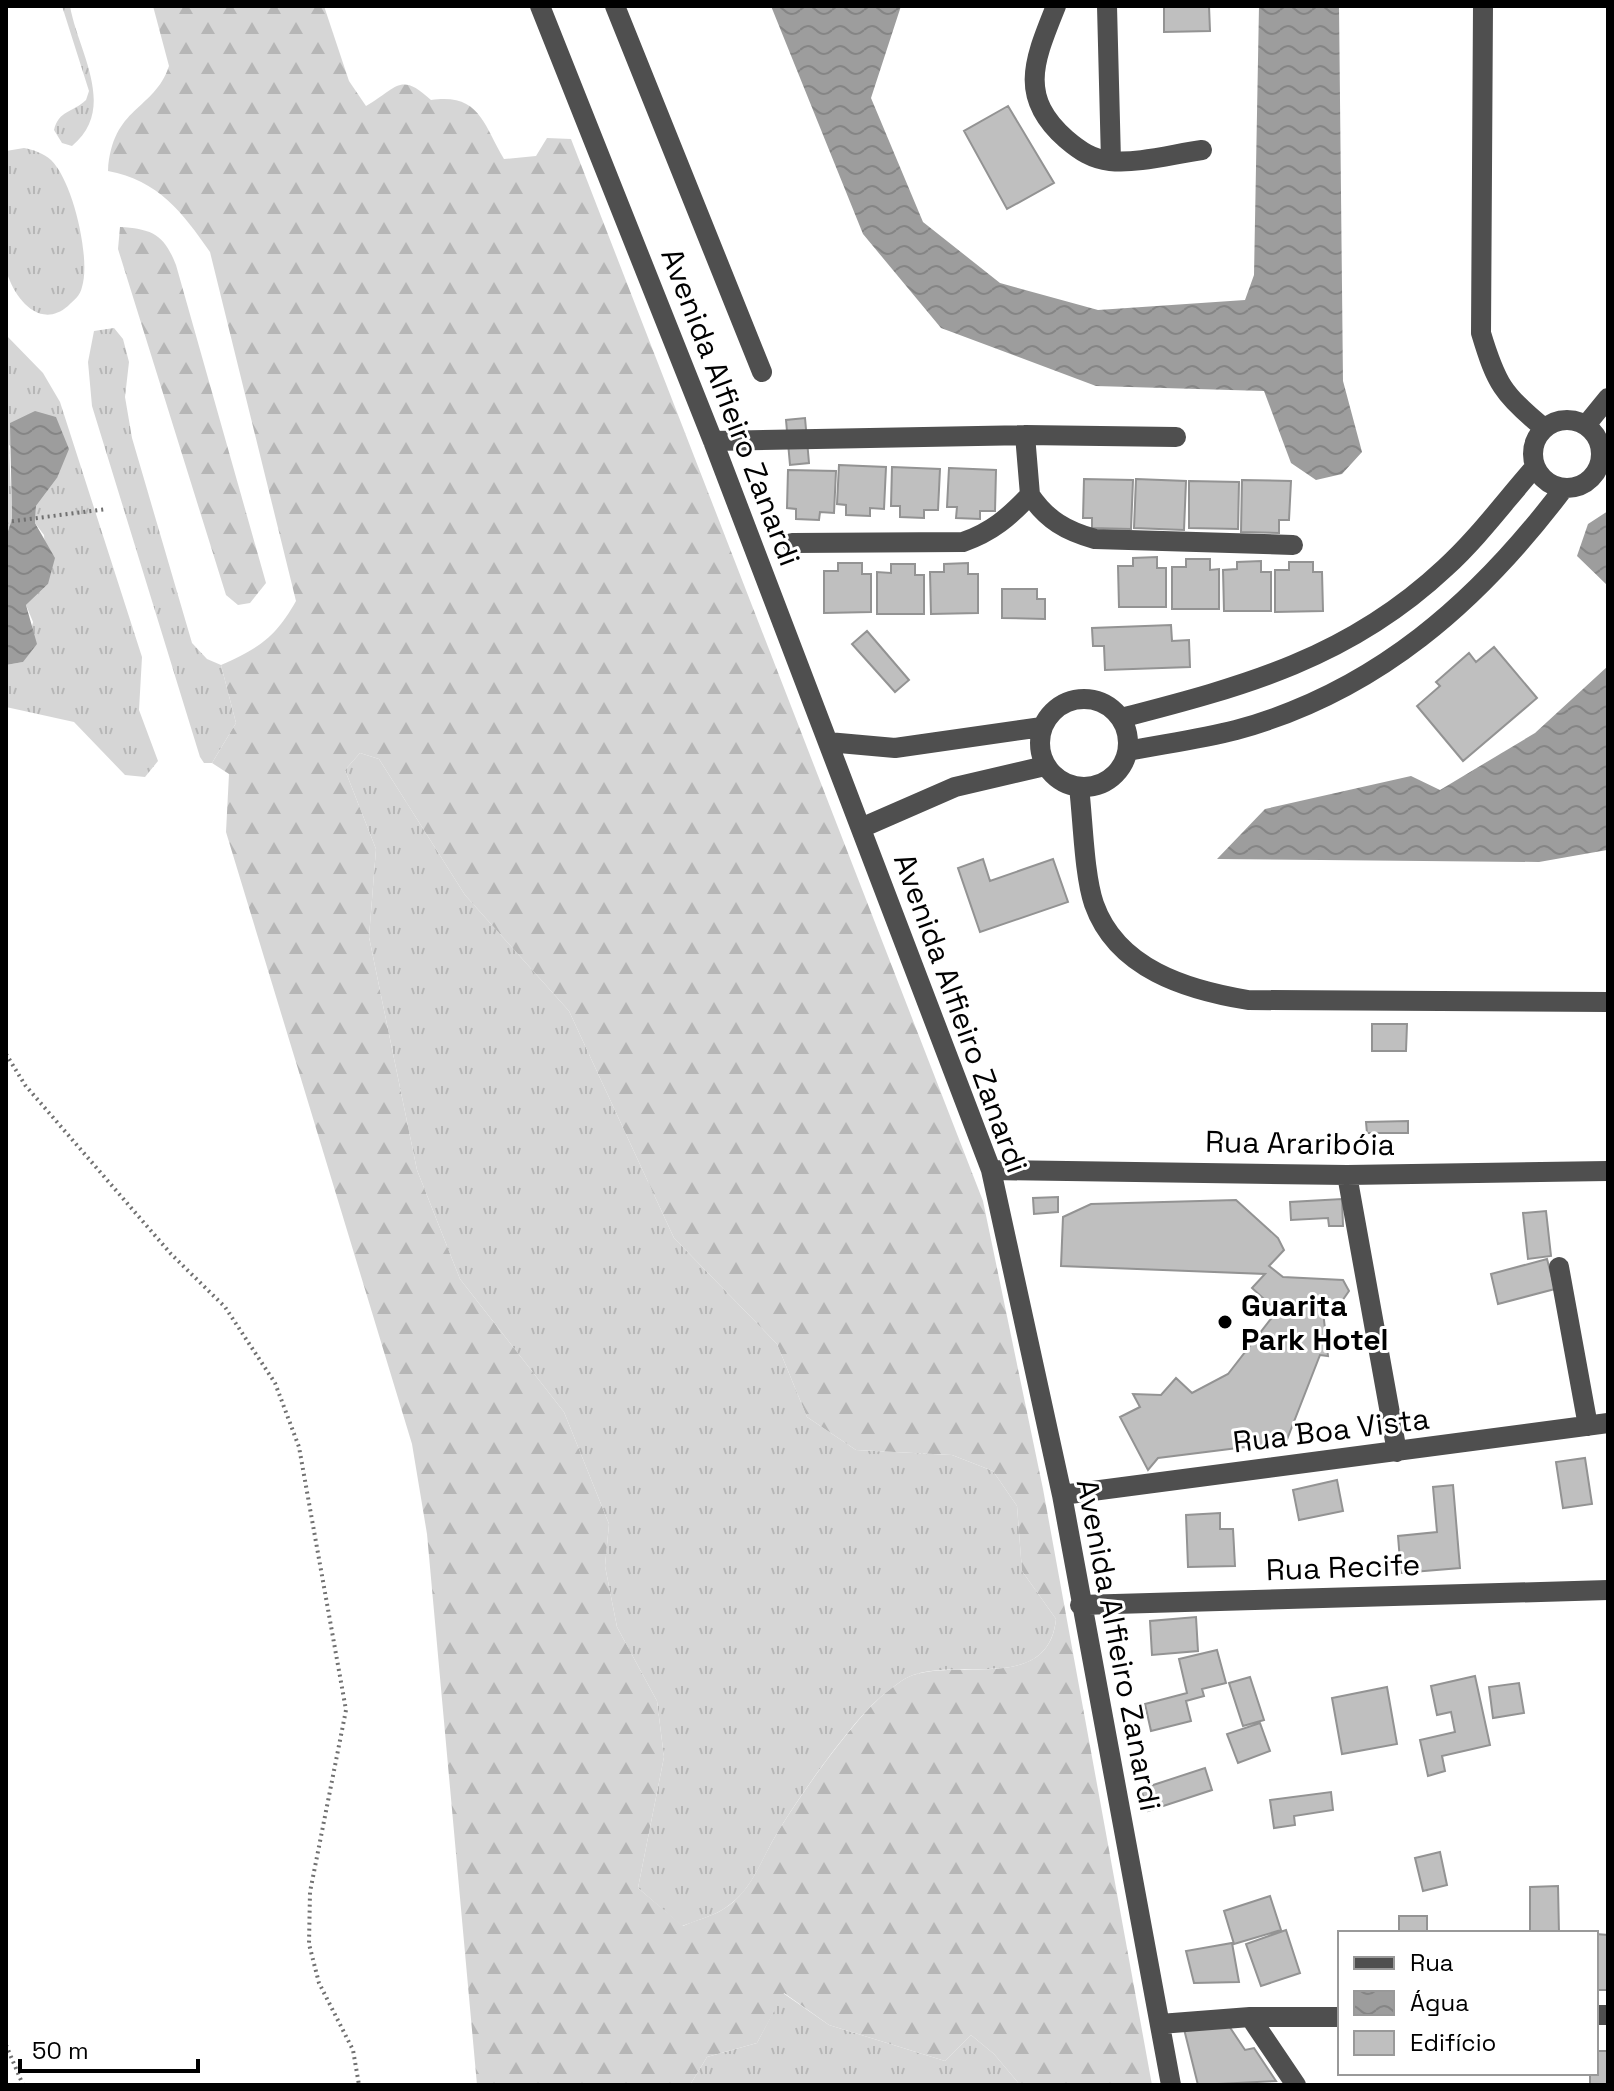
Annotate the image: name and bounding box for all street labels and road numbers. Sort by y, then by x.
street label: Avenida Alfieiro Zanardi [652,243,810,571]
street label: Avenida Alfieiro Zanardi [885,848,1037,1178]
street label: Rua Araribóia [1205,1122,1395,1164]
street label: Rua Boa Vista [1231,1399,1431,1461]
street label: Avenida Alfieiro Zanardi [1068,1476,1170,1814]
street label: Rua Recife [1265,1545,1421,1589]

